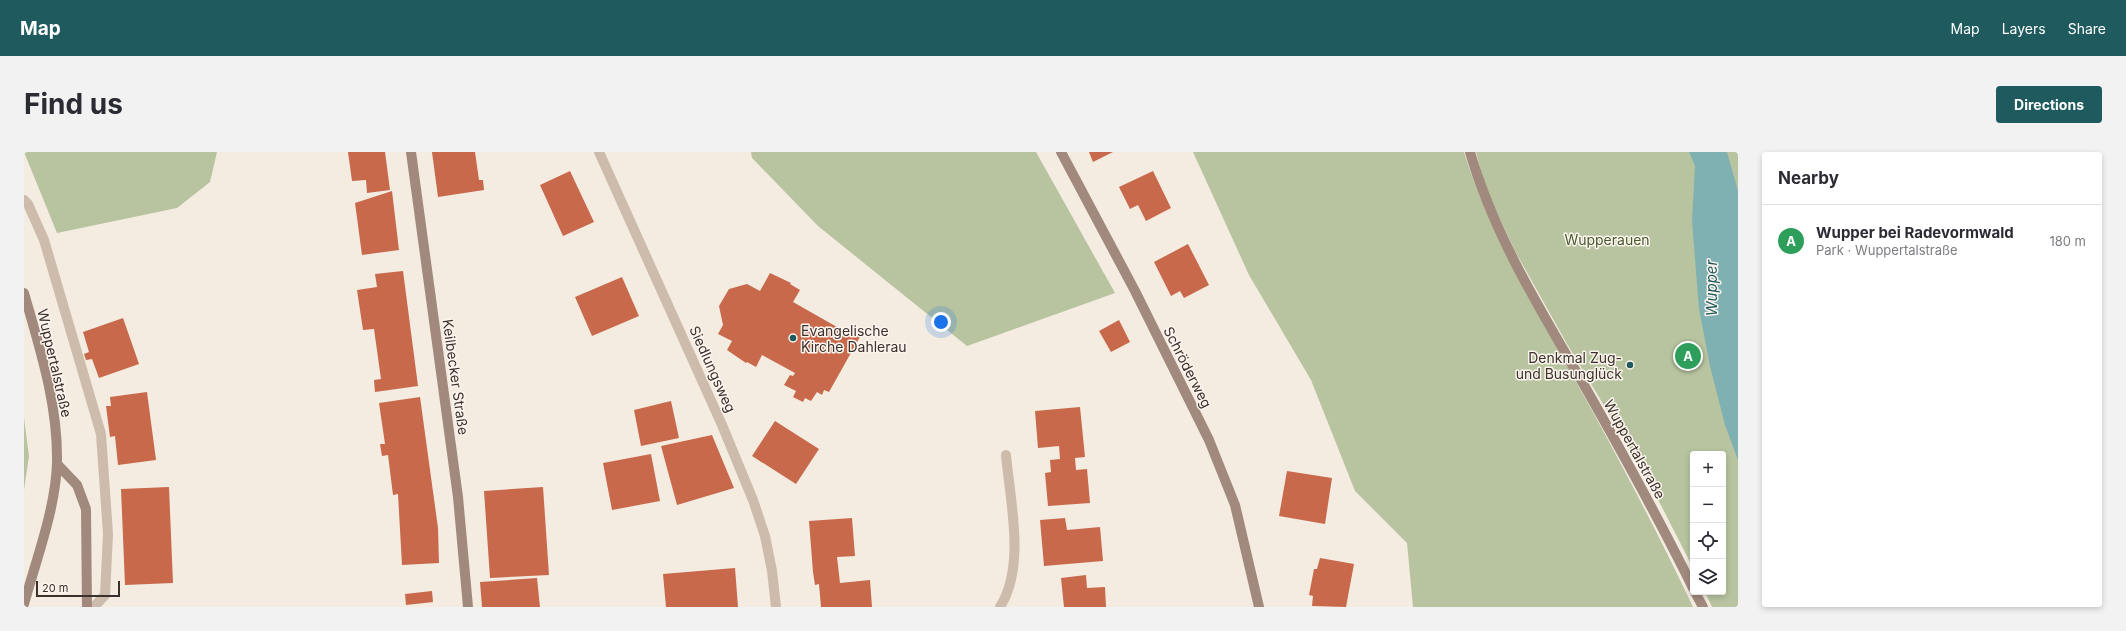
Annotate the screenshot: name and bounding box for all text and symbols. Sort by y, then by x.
text: Map [20,17,61,40]
text: Map [1951,20,1980,37]
text: Layers [2002,20,2046,37]
text: Share [2068,20,2106,37]
button: Directions [1996,86,2102,123]
text: Find us [24,87,123,121]
text: Nearby [1778,168,1839,188]
text: Wupper bei Radevormwald [1816,223,2014,242]
park label: Wupperauen [1564,231,1650,248]
text: A [1786,233,1796,249]
text: 180 m [2049,233,2086,249]
text: Park · Wuppertalstraße [1816,242,1958,258]
water label: Wupper [1702,259,1721,316]
street label: Wuppertalstraße [34,307,76,419]
your location [931,312,951,332]
street label: Keilbecker Straße [439,318,473,436]
place label: Evangelische Kirche Dahlerau [801,322,907,355]
street label: Siedlungsweg [686,323,740,415]
street label: Schröderweg [1160,324,1216,410]
marker: Evangelische Kirche Dahlerau [788,333,798,343]
pin: A [1675,341,1701,371]
place label: Denkmal Zug- und Busunglück [1516,349,1622,382]
marker: Denkmal Zug- und Busunglück [1625,360,1635,370]
street label: Wuppertalstraße [1601,396,1669,502]
map controls [1690,451,1726,595]
button: + [1690,451,1726,487]
button: − [1690,487,1726,523]
button: locate [1690,523,1726,559]
button: layers [1690,559,1726,595]
scale bar [36,579,120,598]
text: 20 m [42,581,68,595]

